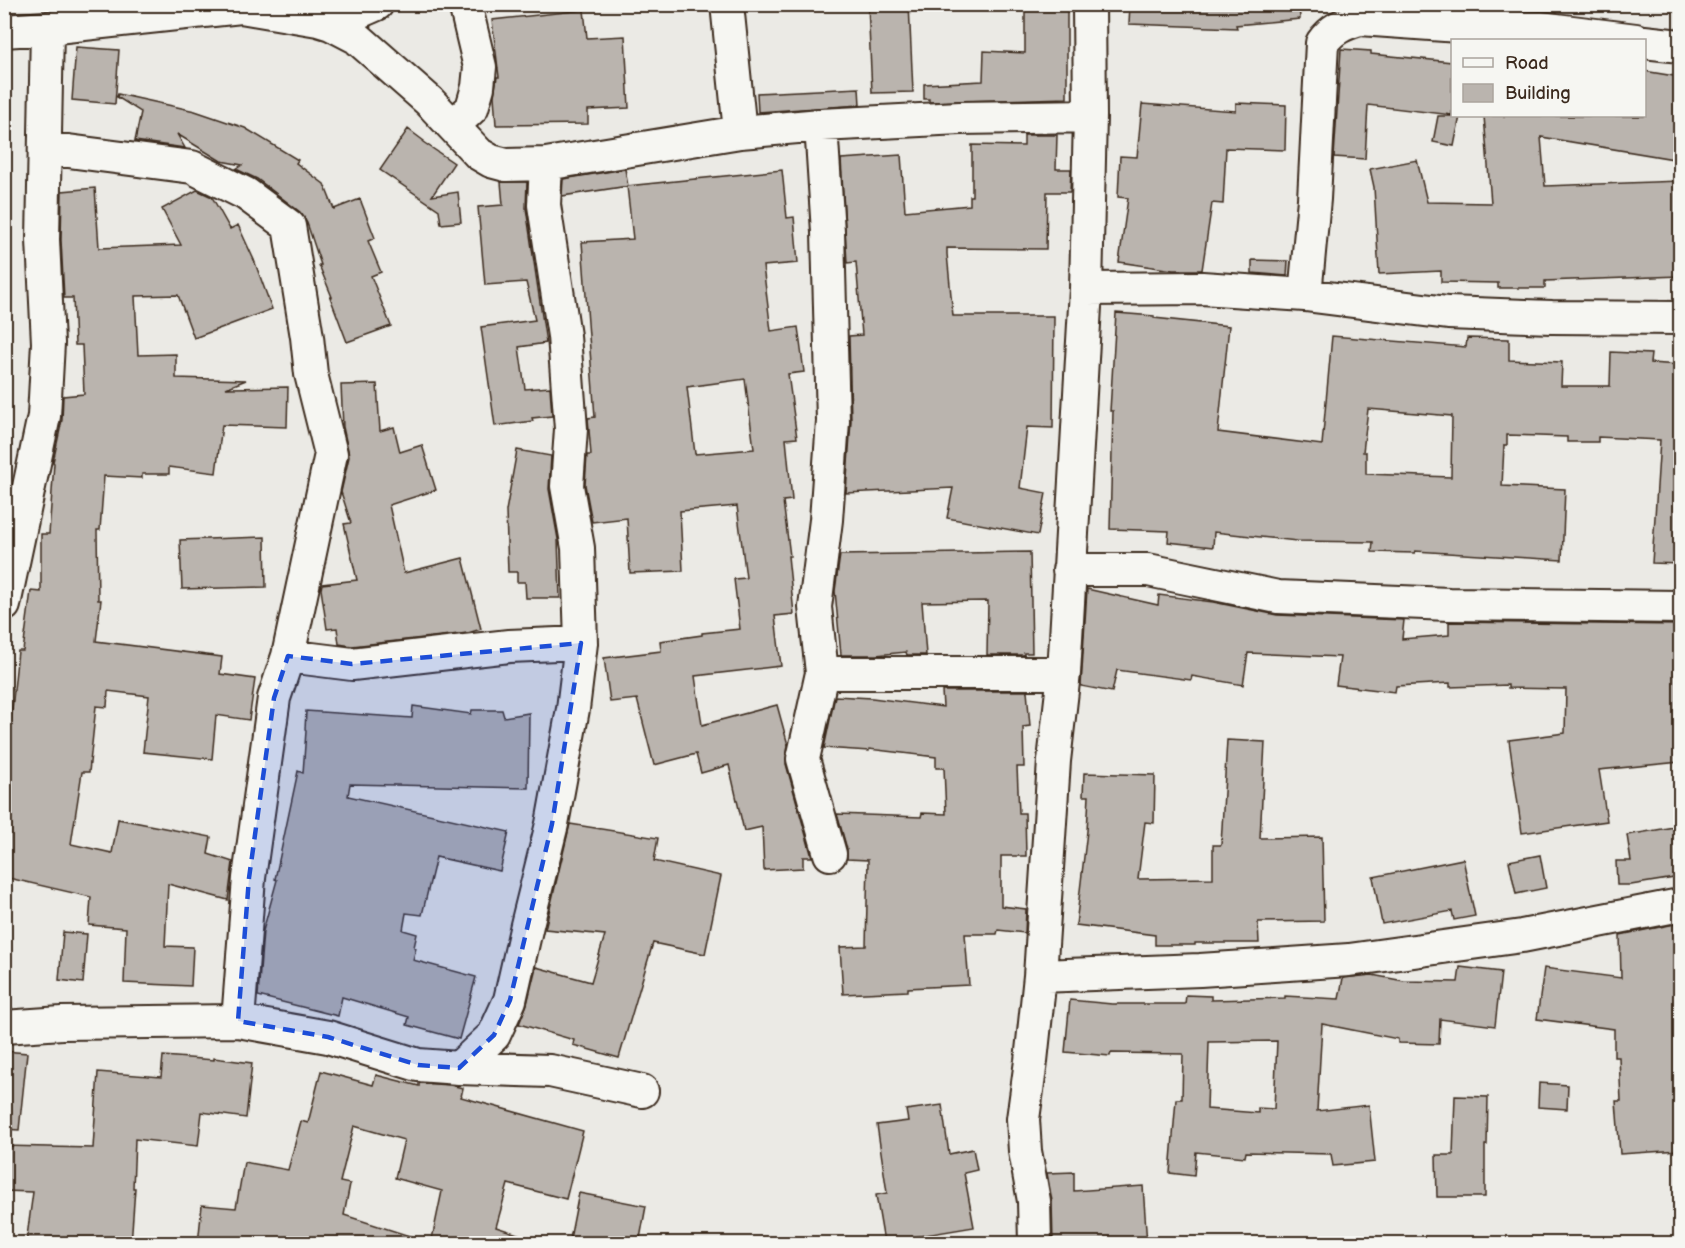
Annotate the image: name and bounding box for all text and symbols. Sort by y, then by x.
legend [1451,39,1646,117]
text: Road [1505,53,1549,74]
text: Building [1505,83,1571,104]

